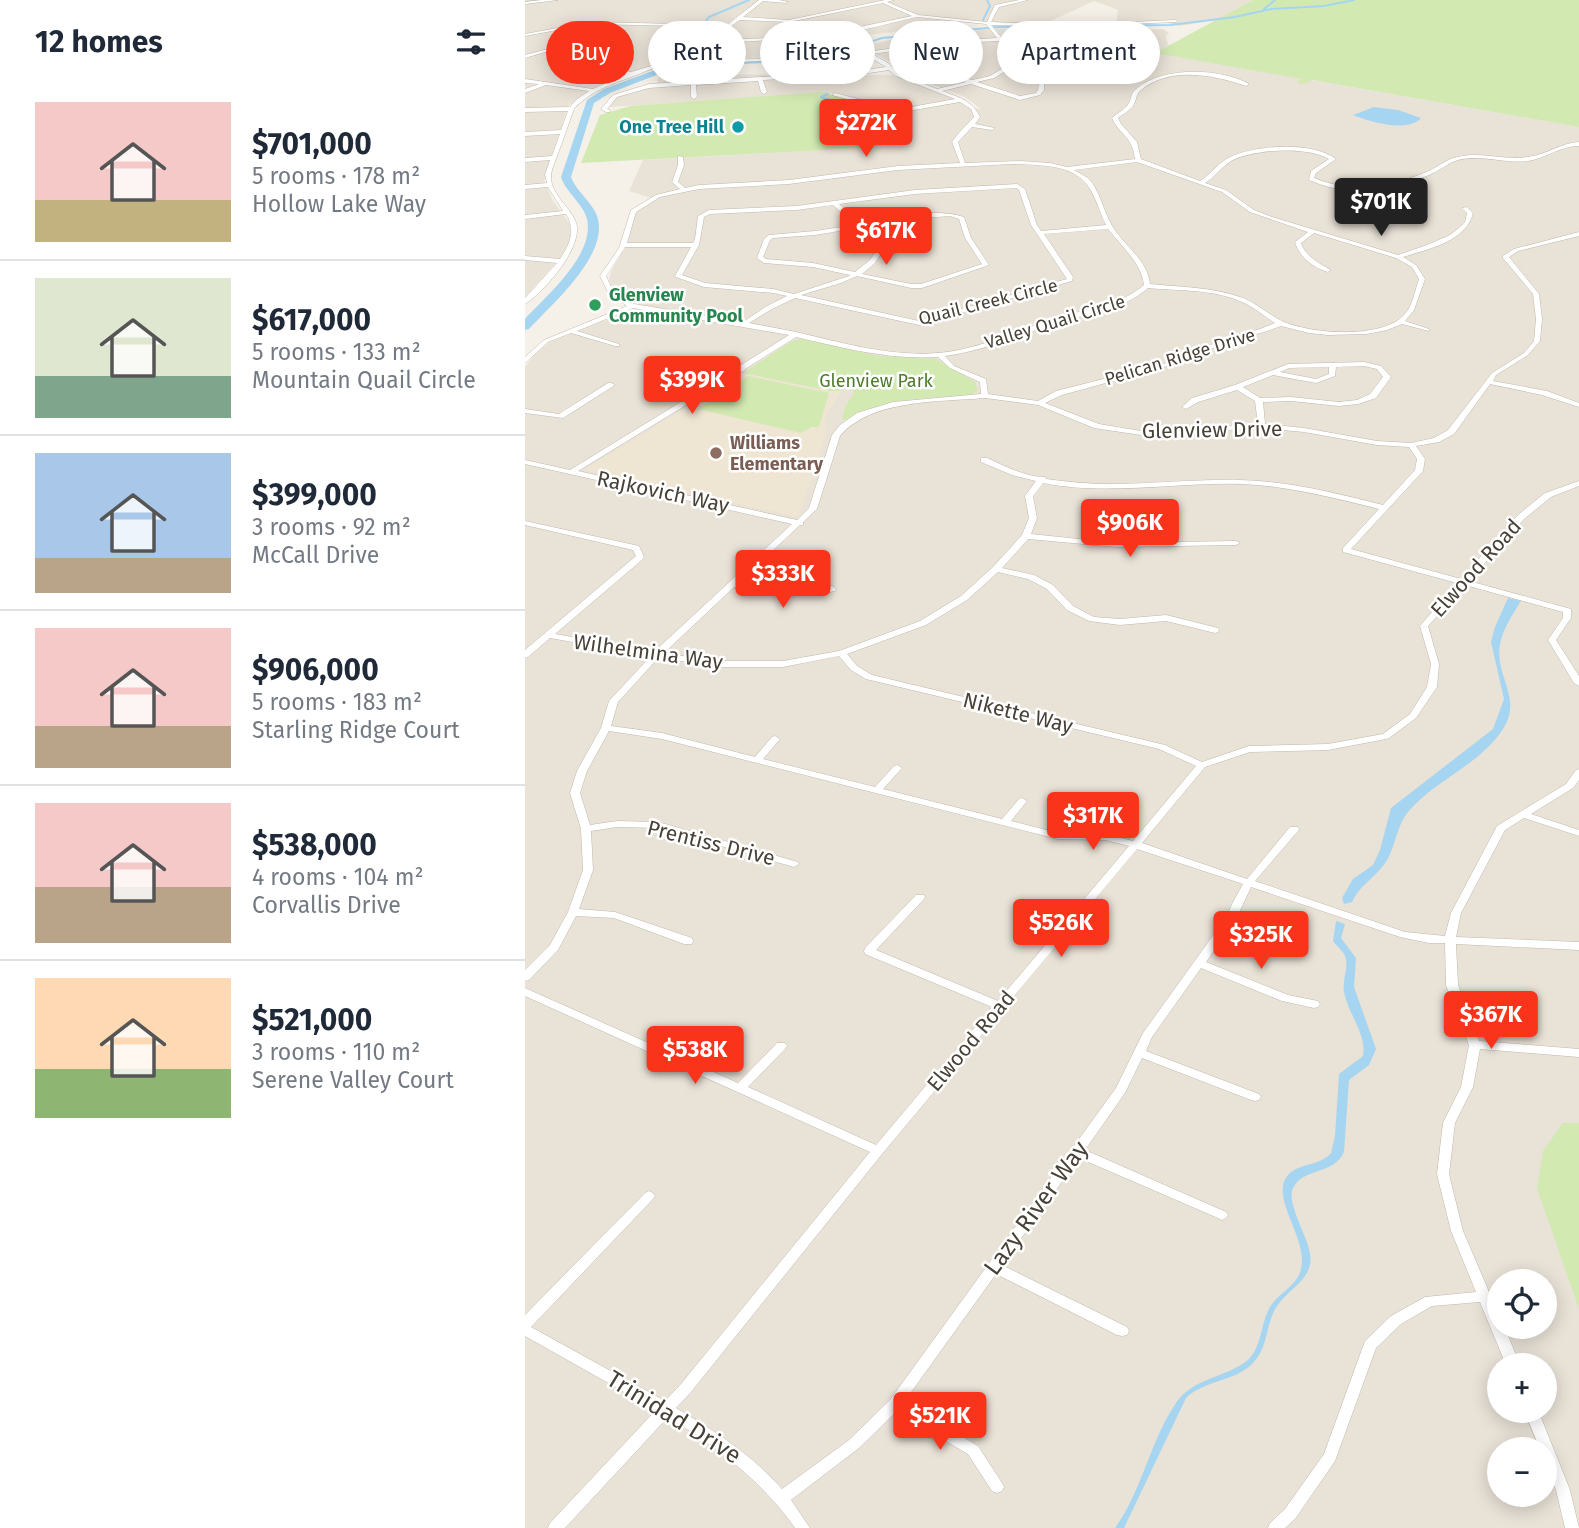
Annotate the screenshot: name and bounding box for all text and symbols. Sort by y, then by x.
chip: Buy [546,21,634,84]
chip: Rent [648,21,746,84]
chip: Filters [760,21,875,84]
chip: New [889,21,983,84]
chip: Apartment [997,21,1160,84]
icon: filters [452,23,490,61]
text: 12 homes [35,24,163,60]
pin: $272K [817,100,915,159]
text: $272K [835,108,897,136]
place label: One Tree Hill [619,116,725,138]
marker: One Tree Hill [730,119,746,135]
text: $701,000 [252,126,372,162]
icon: home [91,130,175,214]
text: 5 rooms · 178 m² [252,162,420,190]
pin: $701K [1332,178,1430,238]
text: $701K [1351,187,1411,215]
text: Hollow Lake Way [252,190,426,218]
pin: $617K [837,208,935,267]
text: $617K [856,216,916,244]
street label: Quail Creek Circle [916,274,1060,330]
place label: Glenview Community Pool [609,284,743,327]
street label: Valley Quail Circle [982,290,1128,354]
marker: Glenview Community Pool [587,297,603,313]
text: $617,000 [252,302,371,338]
icon: home [91,306,175,390]
street label: Pelican Ridge Drive [1102,324,1258,390]
text: 5 rooms · 133 m² [252,338,421,366]
pin: $399K [643,356,741,416]
text: $399K [660,365,724,393]
text: Mountain Quail Circle [252,366,476,394]
park label: Glenview Park [819,370,934,392]
street label: Glenview Drive [1142,416,1282,444]
place label: Williams Elementary [730,432,824,475]
marker: Williams Elementary [708,445,724,461]
street label: Rajkovich Way [594,465,732,519]
text: $399,000 [252,477,377,513]
icon: home [91,481,175,565]
pin: $906K [1081,500,1179,559]
text: $906K [1097,508,1163,536]
text: 3 rooms · 92 m² [252,513,411,541]
street label: Elwood Road [1425,513,1527,623]
text: McCall Drive [252,541,379,569]
pin: $333K [734,550,832,610]
text: $333K [751,559,815,587]
street label: Wilhelmina Way [572,629,725,675]
text: $906,000 [252,652,379,688]
icon: home [91,656,175,740]
street label: Nikette Way [960,687,1076,739]
text: 5 rooms · 183 m² [252,688,422,716]
text: Starling Ridge Court [252,716,460,744]
pin: $317K [1044,792,1142,852]
text: $317K [1063,801,1123,829]
street label: Prentiss Drive [644,815,778,871]
text: $538,000 [252,827,377,863]
icon: home [91,831,175,915]
text: 4 rooms · 104 m² [252,863,423,891]
text: Corvallis Drive [252,891,401,919]
pin: $526K [1012,900,1110,959]
text: $526K [1029,908,1093,936]
pin: $325K [1212,912,1310,971]
text: $325K [1229,920,1293,948]
street label: Elwood Road [921,985,1021,1097]
pin: $367K [1442,992,1540,1051]
text: $367K [1460,1000,1522,1028]
text: $521,000 [252,1002,372,1038]
icon: home [91,1006,175,1090]
pin: $538K [646,1026,744,1086]
text: $538K [663,1035,727,1063]
text: 3 rooms · 110 m² [252,1038,420,1066]
text: Serene Valley Court [252,1066,454,1094]
street label: Lazy River Way [978,1135,1094,1280]
map controls [1487,1269,1557,1507]
button: locate [1487,1269,1557,1339]
button: + [1487,1353,1557,1423]
street label: Trinidad Drive [602,1365,746,1469]
pin: $521K [891,1392,989,1452]
text: $521K [909,1401,971,1429]
button: − [1487,1437,1557,1507]

